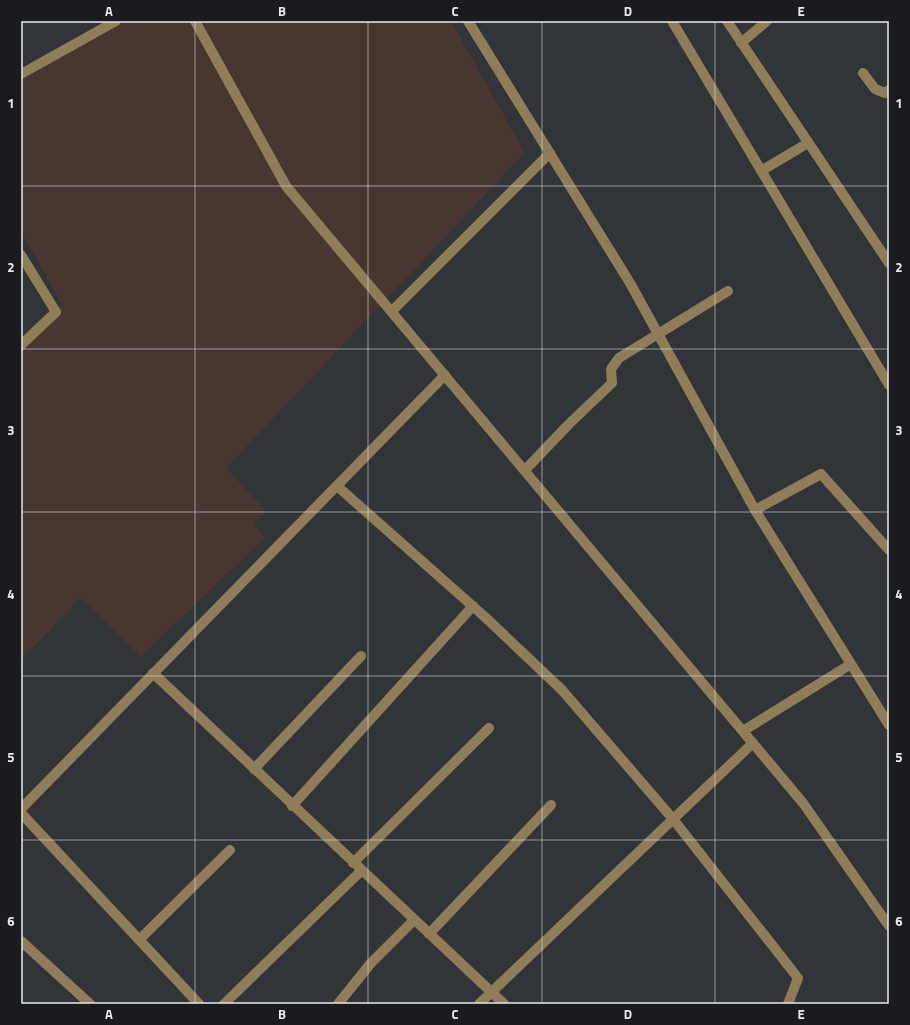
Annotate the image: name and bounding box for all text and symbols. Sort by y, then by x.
text: A [105,1,113,21]
text: B [278,1,286,21]
text: C [451,1,459,21]
text: D [624,1,632,21]
text: E [797,1,805,21]
text: 1 [7,93,15,113]
text: 1 [895,93,903,113]
text: 2 [7,257,15,277]
text: 2 [895,257,903,277]
text: 3 [7,420,15,440]
text: 3 [895,420,903,440]
text: 4 [7,584,15,604]
text: 4 [895,584,903,604]
text: 5 [7,747,15,767]
text: 5 [895,747,903,767]
text: 6 [7,911,15,931]
text: 6 [895,911,903,931]
text: A [105,1004,113,1024]
text: B [278,1004,286,1024]
text: C [451,1004,459,1024]
text: D [624,1004,632,1024]
text: E [797,1004,805,1024]

